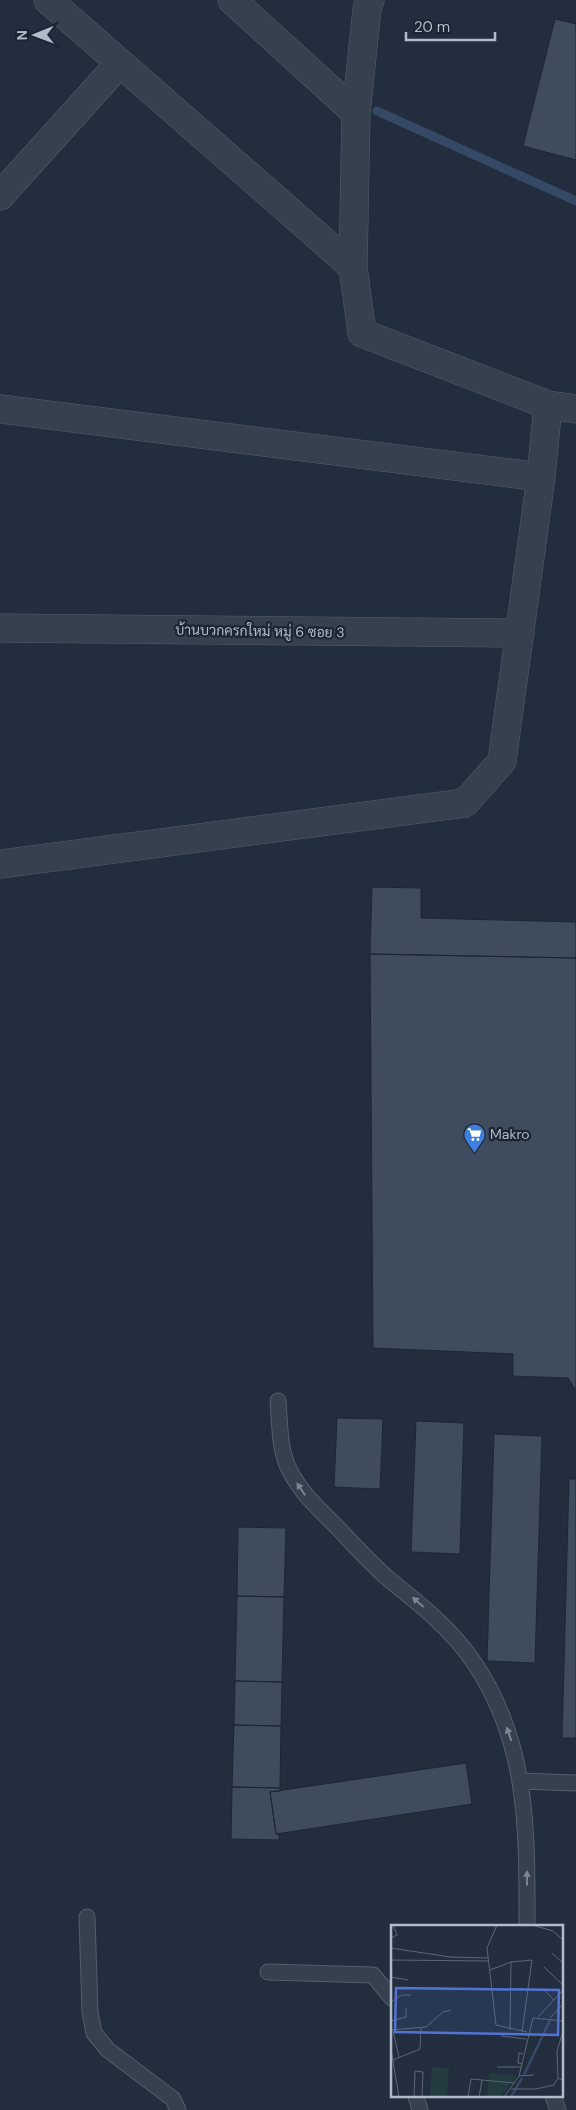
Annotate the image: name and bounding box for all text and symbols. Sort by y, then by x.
north arrow [10,10,60,60]
scale bar [406,10,495,42]
text: 20 m [414,17,450,37]
text: N [13,30,31,40]
street label: บ้านบวกครกใหม่ หมู่ 6 ซอย 3 [175,621,345,642]
supermarket icon: Makro [462,1122,486,1153]
place label: Makro [490,1125,530,1143]
one-way arrow [296,1482,306,1496]
one-way arrow [412,1596,425,1607]
one-way arrow [504,1726,512,1741]
one-way arrow [523,1869,531,1885]
inset map [391,1925,564,2098]

